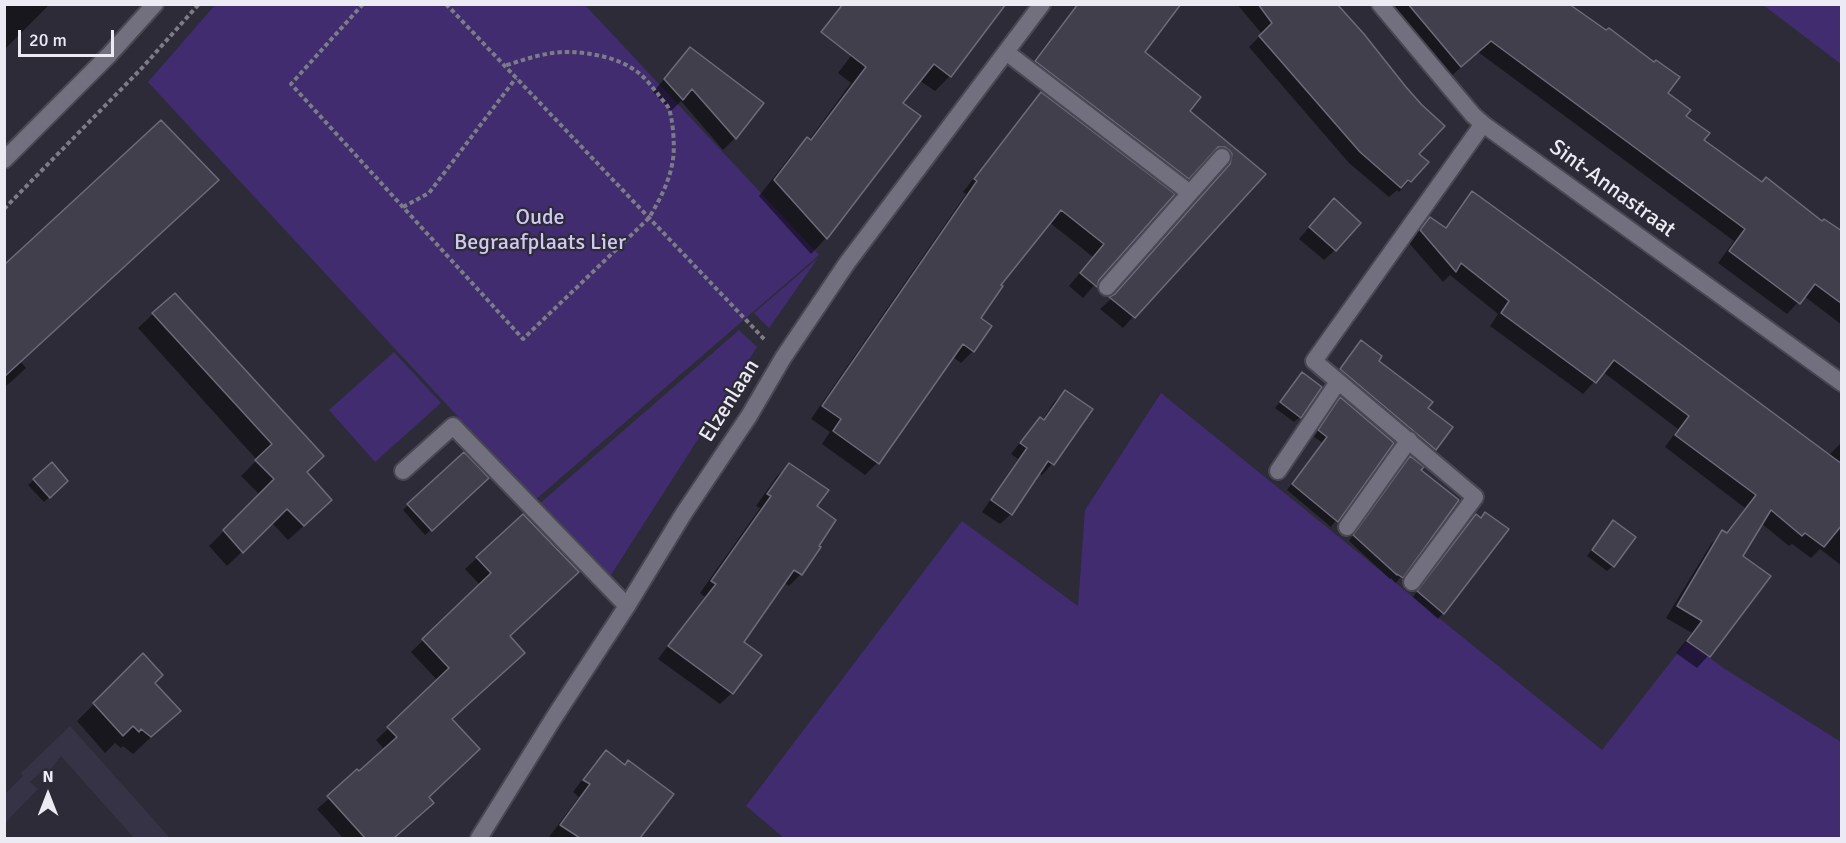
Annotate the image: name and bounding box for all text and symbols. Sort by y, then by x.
scale bar [21,18,117,56]
text: 20 m [29,29,67,51]
street label: Sint-Annastraat [1544,134,1680,244]
park label: Oude Begraafplaats Lier [454,205,626,256]
street label: Elzenlaan [694,355,766,447]
north arrow [18,765,78,825]
text: N [42,767,54,787]

